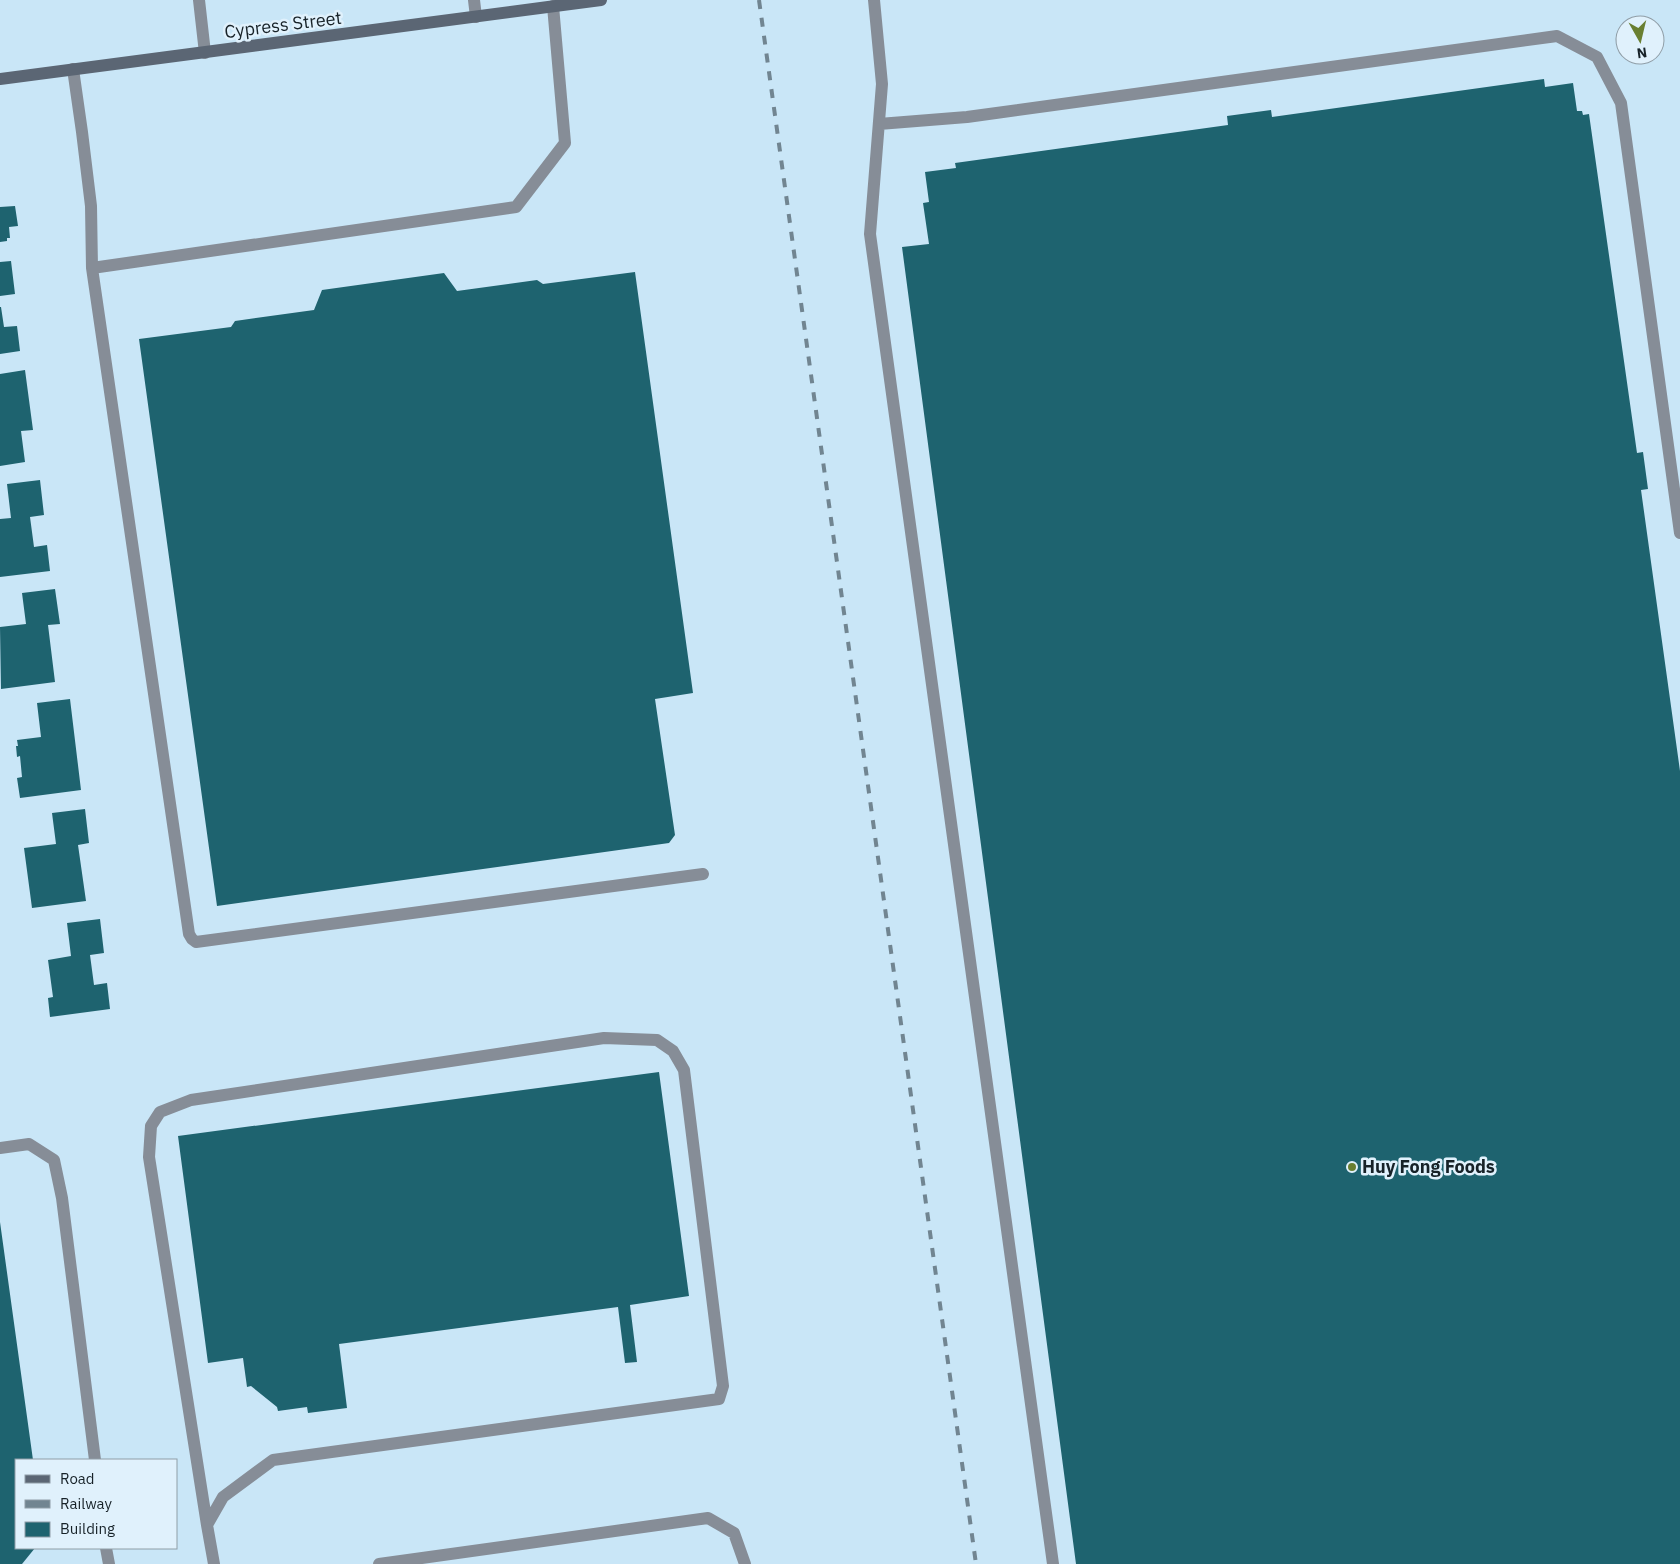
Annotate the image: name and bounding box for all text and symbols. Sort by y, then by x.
street label: Cypress Street [223,6,343,43]
north arrow [1615,15,1665,65]
text: N [1636,43,1648,62]
place label: Huy Fong Foods [1362,1155,1495,1178]
marker: Huy Fong Foods [1346,1161,1358,1173]
legend [15,1459,178,1549]
text: Road [60,1469,95,1488]
text: Railway [60,1494,113,1513]
text: Building [60,1519,115,1538]

